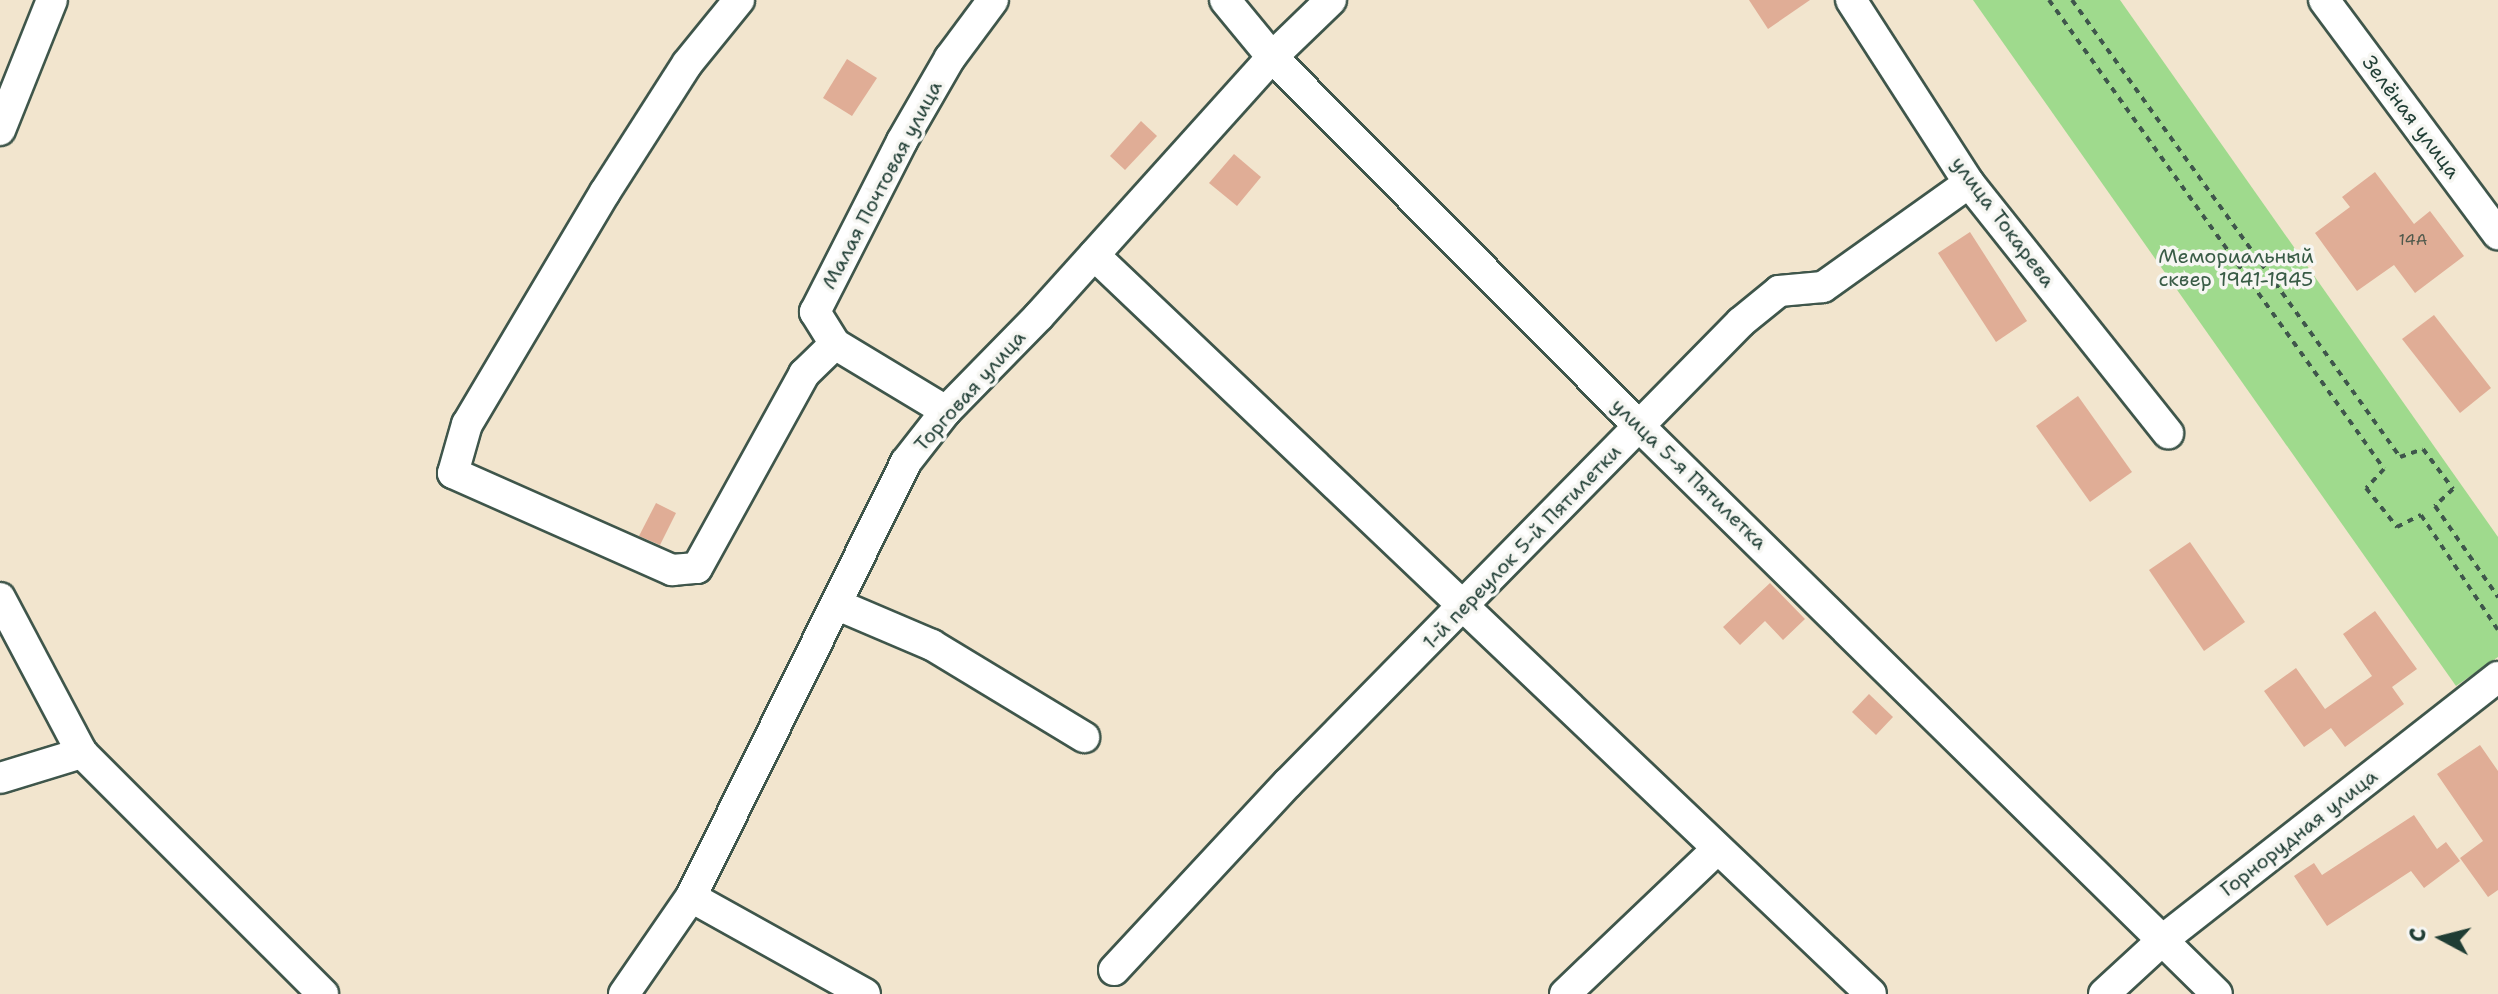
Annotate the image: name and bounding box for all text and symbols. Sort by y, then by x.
street label: Зелёная улица [2357,51,2465,183]
street label: Малая Почтовая улица [817,77,947,293]
street label: улица Токарева [1946,152,2060,292]
house number: 14А [2399,230,2427,250]
park label: Мемориальный сквер 1941-1945 [2158,245,2314,292]
street label: Торговая улица [909,326,1031,456]
street label: улица 5-я Пятилетка [1606,394,1772,554]
street label: 1-й переулок 5-й Пятилетки [1418,440,1626,654]
street label: Горнорудная улица [2216,764,2382,902]
north arrow [2402,898,2482,978]
text: С [2402,927,2433,943]

